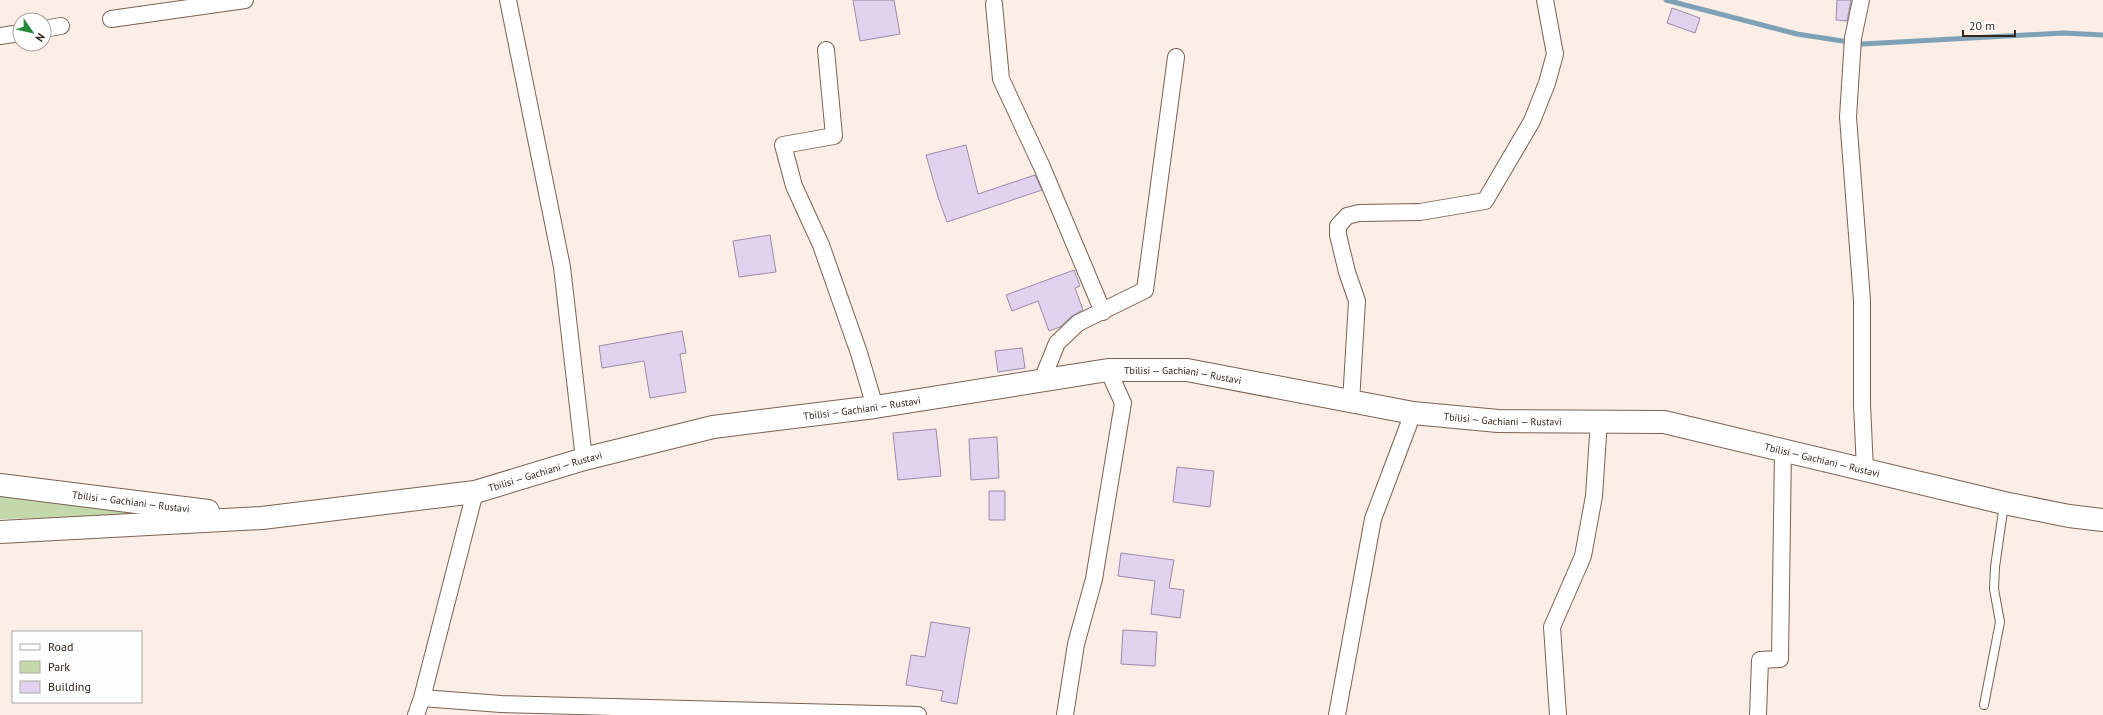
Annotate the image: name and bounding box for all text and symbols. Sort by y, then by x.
north arrow [12,12,52,52]
scale bar [1963,12,2015,38]
text: 20 m [1969,18,1995,33]
text: N [32,31,48,45]
street label: Tbilisi — Gachiani — Rustavi [1124,363,1243,387]
street label: Tbilisi — Gachiani — Rustavi [803,393,922,422]
street label: Tbilisi — Gachiani — Rustavi [1443,409,1562,428]
street label: Tbilisi — Gachiani — Rustavi [1763,440,1881,480]
street label: Tbilisi — Gachiani — Rustavi [486,448,603,494]
street label: Tbilisi — Gachiani — Rustavi [71,488,191,515]
legend [12,631,142,703]
text: Road [48,639,73,654]
text: Park [48,659,70,674]
text: Building [48,679,91,694]

